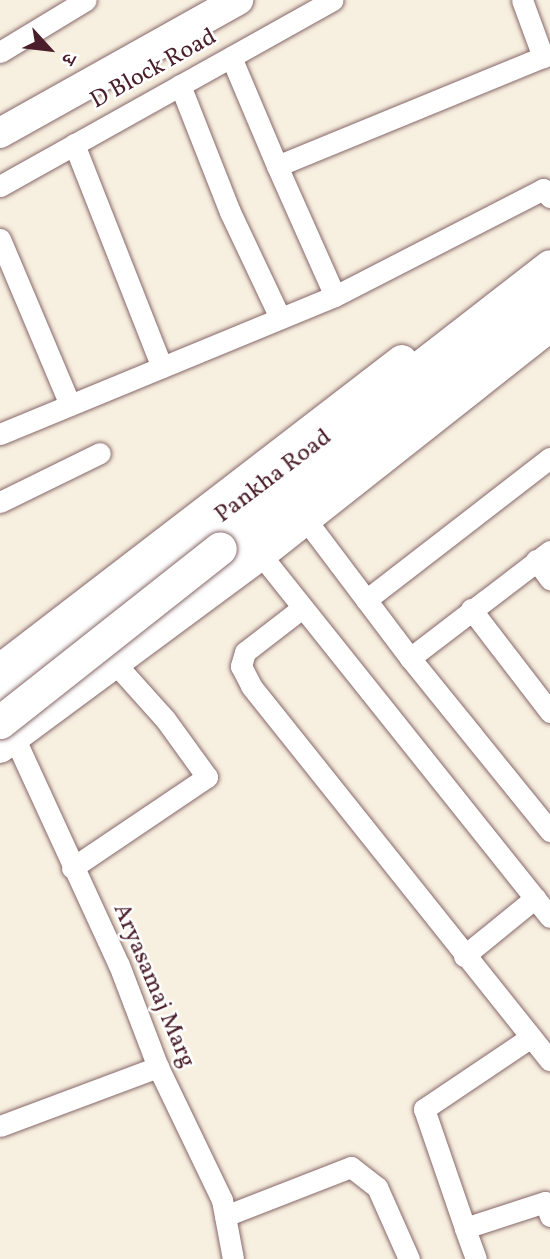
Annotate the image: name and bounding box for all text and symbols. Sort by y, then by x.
north arrow [14,14,84,84]
street label: D Block Road [86,24,222,116]
text: उ [54,48,81,69]
street label: Pankha Road [210,424,338,530]
street label: Aryasamaj Marg [105,900,201,1072]

